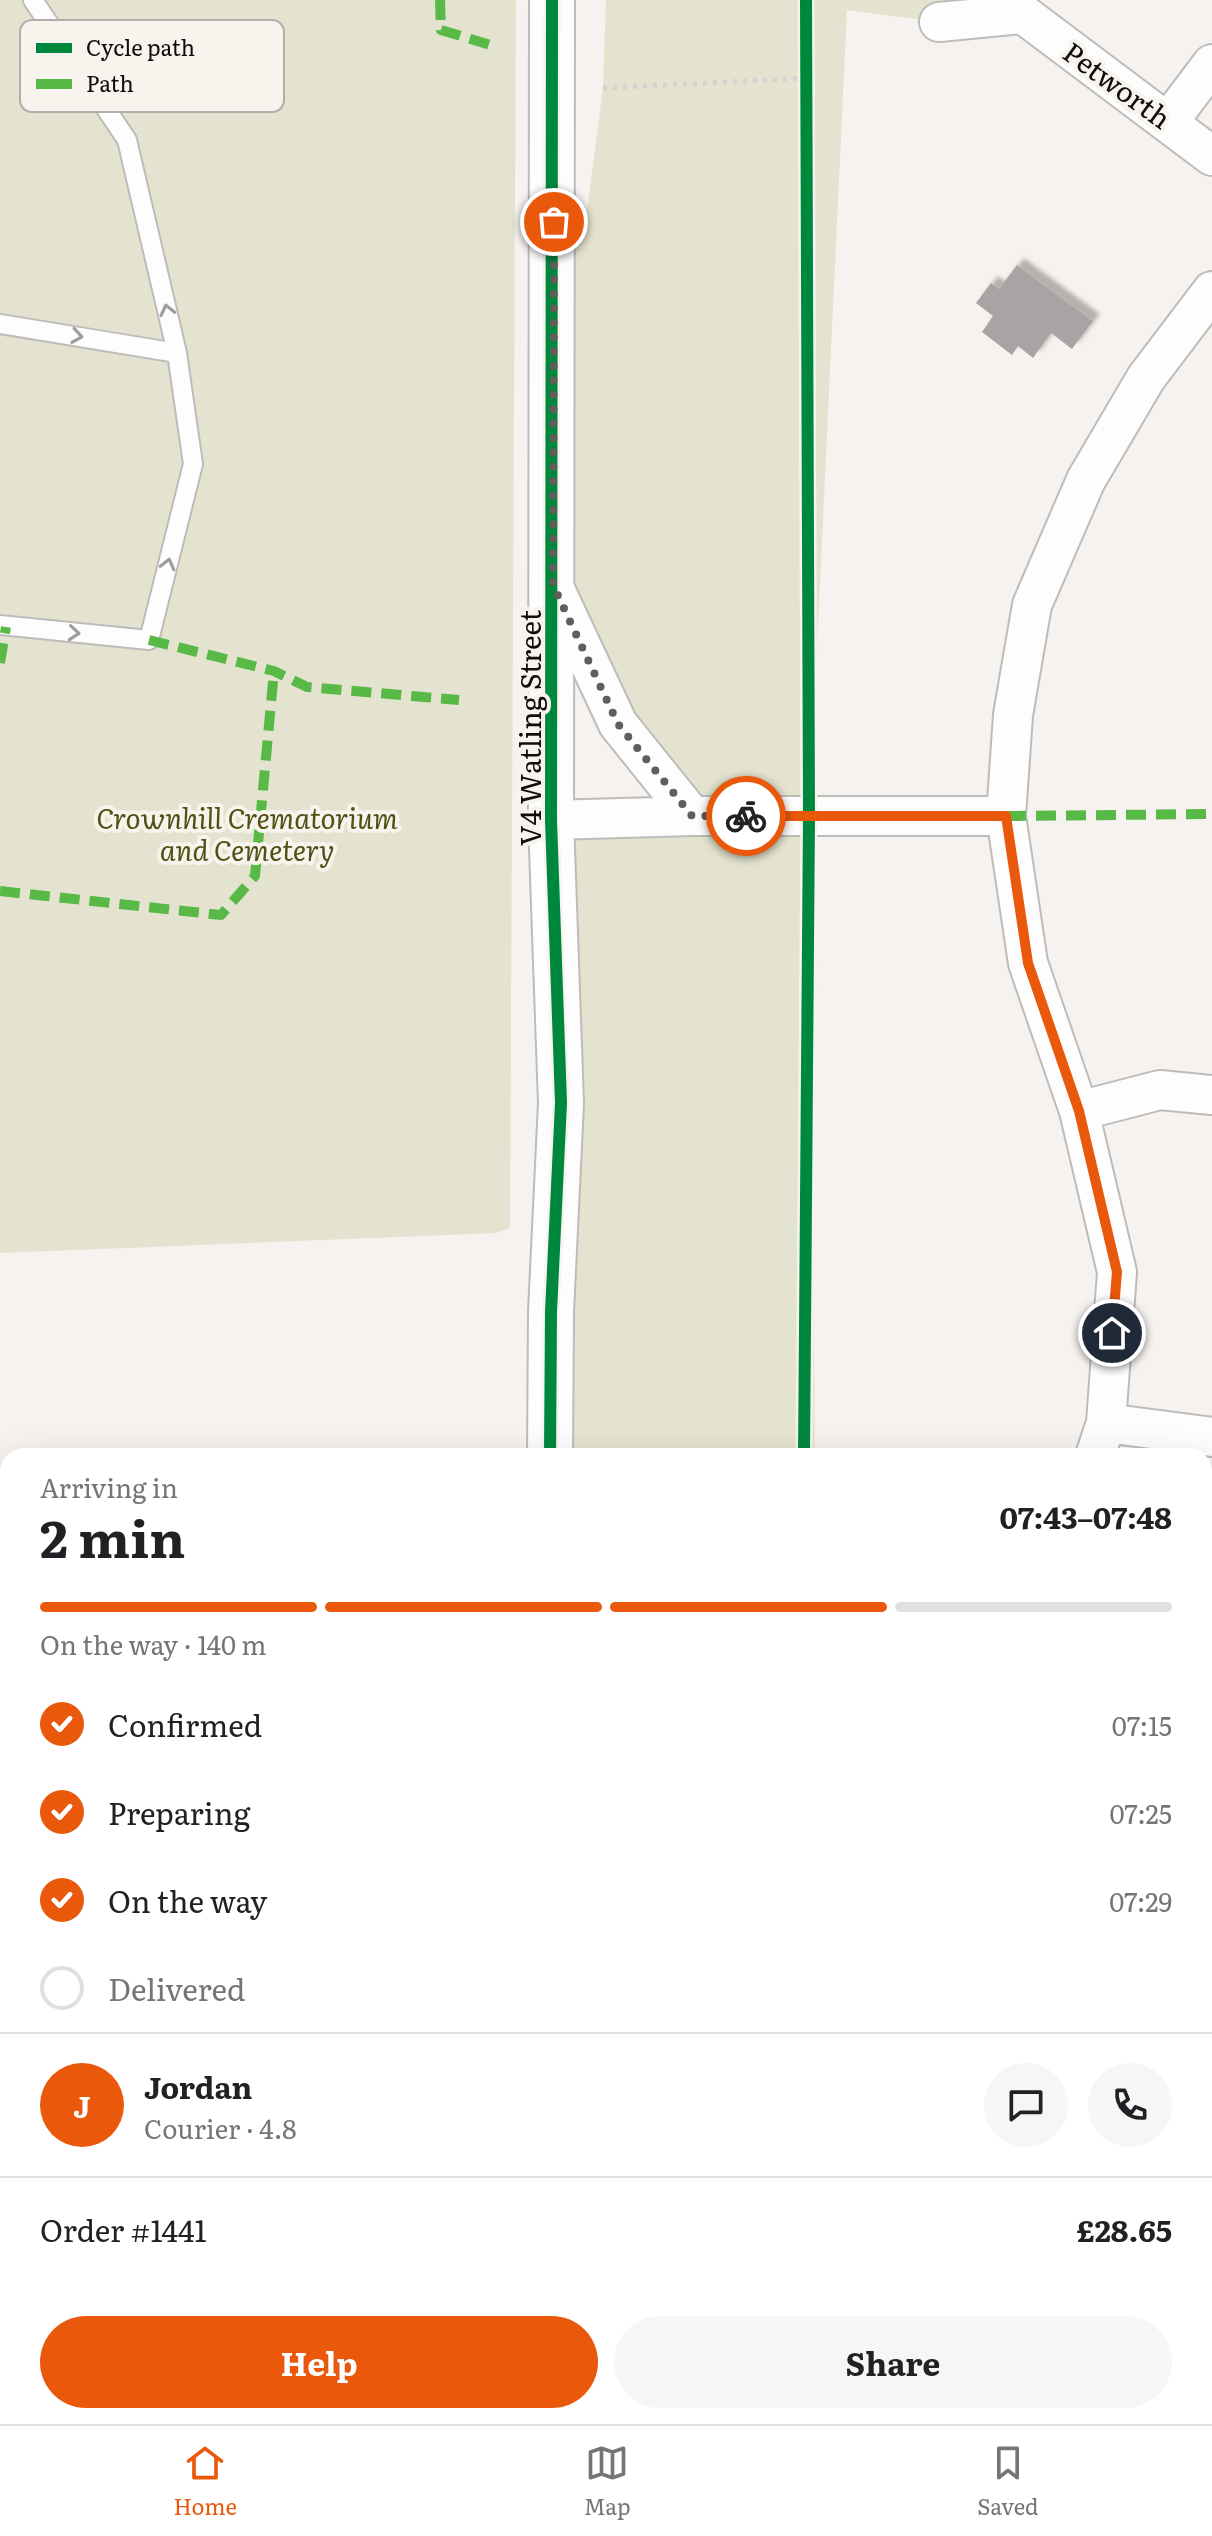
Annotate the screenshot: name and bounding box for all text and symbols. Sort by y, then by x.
legend [20,20,284,112]
text: Cycle path [86,30,195,63]
street label: Petworth [1055,30,1181,138]
text: Path [86,66,134,99]
pin [520,188,588,256]
icon: bag [532,200,576,244]
one-way arrow [159,303,176,317]
one-way arrow [70,327,84,344]
one-way arrow [158,558,175,571]
street label: V4 Watling Street [508,609,550,846]
one-way arrow [68,624,81,641]
courier [706,776,786,856]
icon: bike [724,794,768,838]
park label: Crownhill Crematorium and Cemetery [96,796,398,870]
pin [1078,1299,1146,1367]
icon: home [1090,1311,1134,1355]
text: Arriving in [40,1467,178,1506]
text: 07:43–07:48 [1000,1494,1172,1538]
text: 2 min [40,1497,185,1574]
text: On the way · 140 m [40,1624,266,1663]
icon: check [40,1702,84,1746]
text: Confirmed [108,1702,262,1746]
text: 07:15 [1112,1705,1172,1744]
icon: check [40,1790,84,1834]
text: Preparing [108,1790,250,1834]
text: 07:25 [1110,1793,1172,1832]
icon: check [40,1878,84,1922]
text: On the way [108,1878,267,1922]
text: 07:29 [1109,1881,1172,1920]
text: Delivered [108,1966,245,2010]
button: chat [984,2063,1068,2147]
button: phone [1088,2063,1172,2147]
text: Jordan [144,2064,252,2108]
text: J [73,2083,91,2127]
text: Courier · 4.8 [144,2108,297,2147]
text: Order #1441 [40,2207,207,2251]
text: £28.65 [1077,2207,1172,2251]
button: Help [40,2316,598,2408]
button: Share [614,2316,1172,2408]
tab: Home [173,2441,237,2522]
tab: Map [584,2441,631,2522]
tab: Saved [977,2441,1039,2522]

